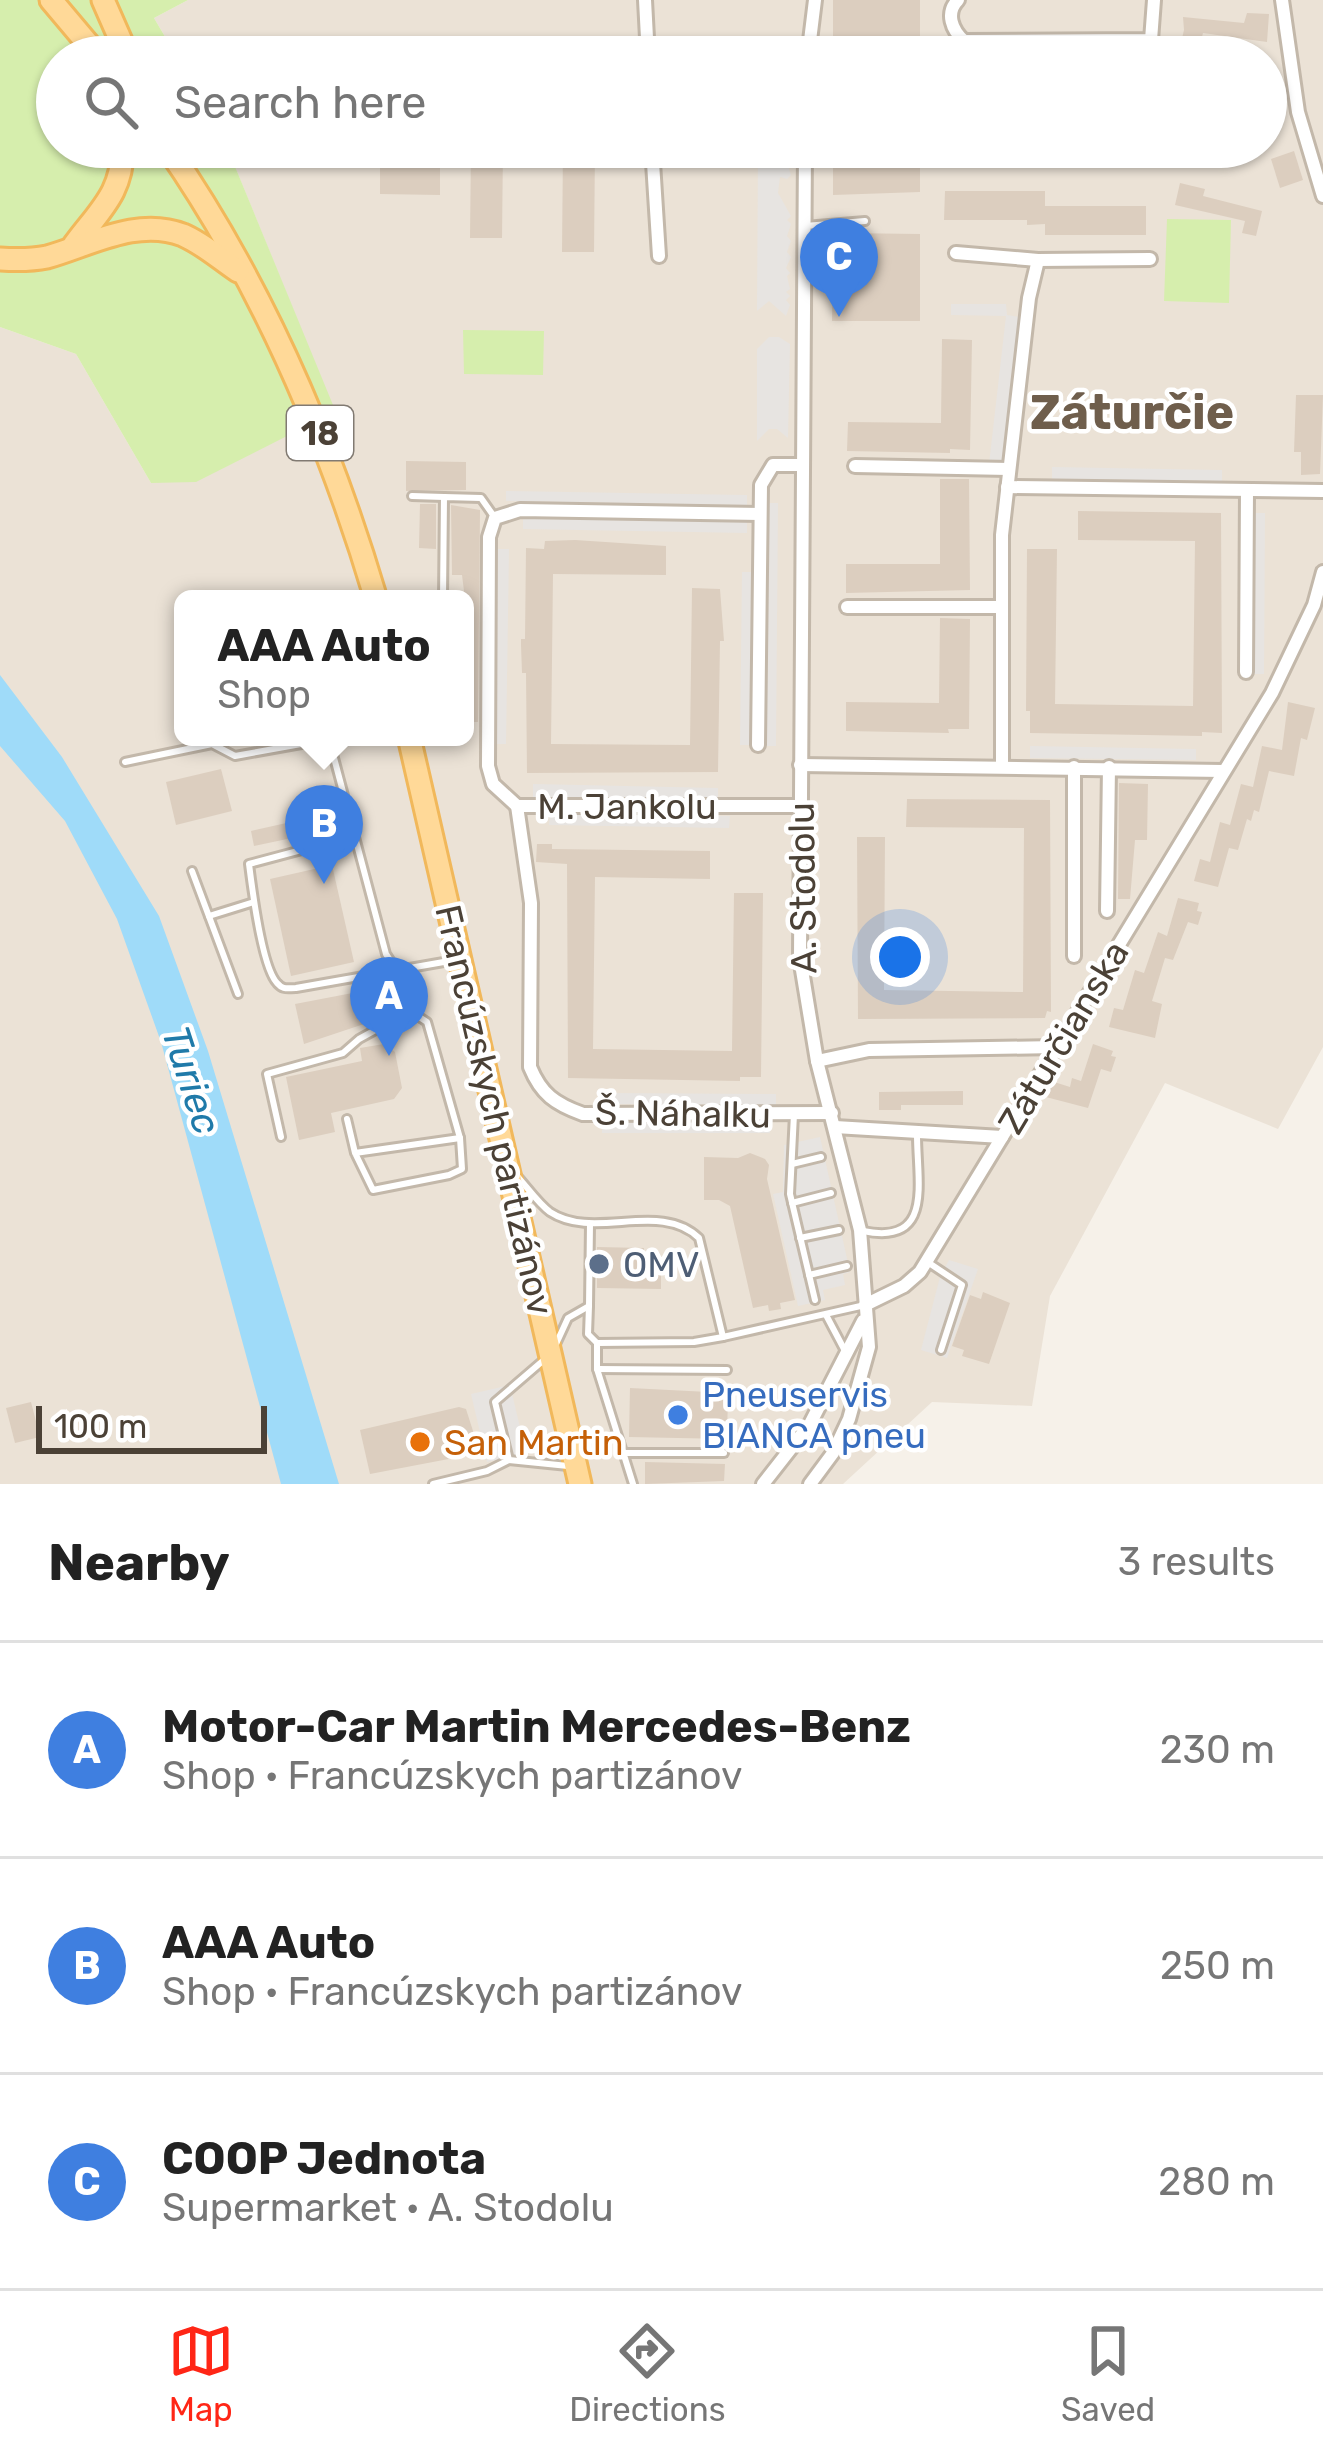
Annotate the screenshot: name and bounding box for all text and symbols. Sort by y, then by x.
search box [36,36,1287,168]
icon: search [78,69,144,135]
text: Search here [174,76,426,129]
pin: C [800,218,878,317]
district label: Záturčie [1030,384,1234,441]
road number: 18 [287,406,353,460]
popup [174,590,474,746]
text: AAA Auto [217,619,431,672]
text: Shop [217,672,311,718]
pin: B [285,785,363,884]
street label: M. Jankolu [537,785,717,828]
street label: A. Stodolu [780,802,825,974]
street label: Francúzskych partizánov [426,901,563,1320]
your location [870,927,930,987]
street label: Záturčianska [989,933,1138,1141]
pin: A [350,957,428,1056]
water label: Turiec [152,1020,230,1140]
street label: Š. Náhalku [595,1090,771,1137]
place label: OMV [623,1243,700,1286]
marker: OMV [586,1251,612,1277]
place label: Pneuservis BIANCA pneu [702,1373,926,1457]
scale bar [36,1400,267,1453]
marker: Pneuservis BIANCA pneu [665,1402,691,1428]
text: 100 m [54,1407,147,1446]
place label: San Martin [444,1421,624,1464]
marker: San Martin [407,1429,433,1455]
text: Nearby [48,1532,230,1593]
text: 3 results [1118,1539,1275,1585]
text: Motor-Car Martin Mercedes-Benz [162,1700,911,1753]
text: A [73,1727,101,1773]
text: 230 m [1160,1727,1275,1773]
text: Shop · Francúzskych partizánov [162,1753,743,1799]
text: AAA Auto [162,1916,375,1969]
text: B [73,1943,101,1989]
text: 250 m [1160,1943,1275,1989]
text: Shop · Francúzskych partizánov [162,1969,743,2015]
text: COOP Jednota [162,2132,486,2185]
text: C [73,2159,101,2205]
text: 280 m [1158,2159,1275,2205]
text: Supermarket · A. Stodolu [162,2185,614,2231]
tab: Map [168,2318,234,2429]
tab: Directions [569,2318,726,2429]
tab: Saved [1061,2318,1155,2429]

